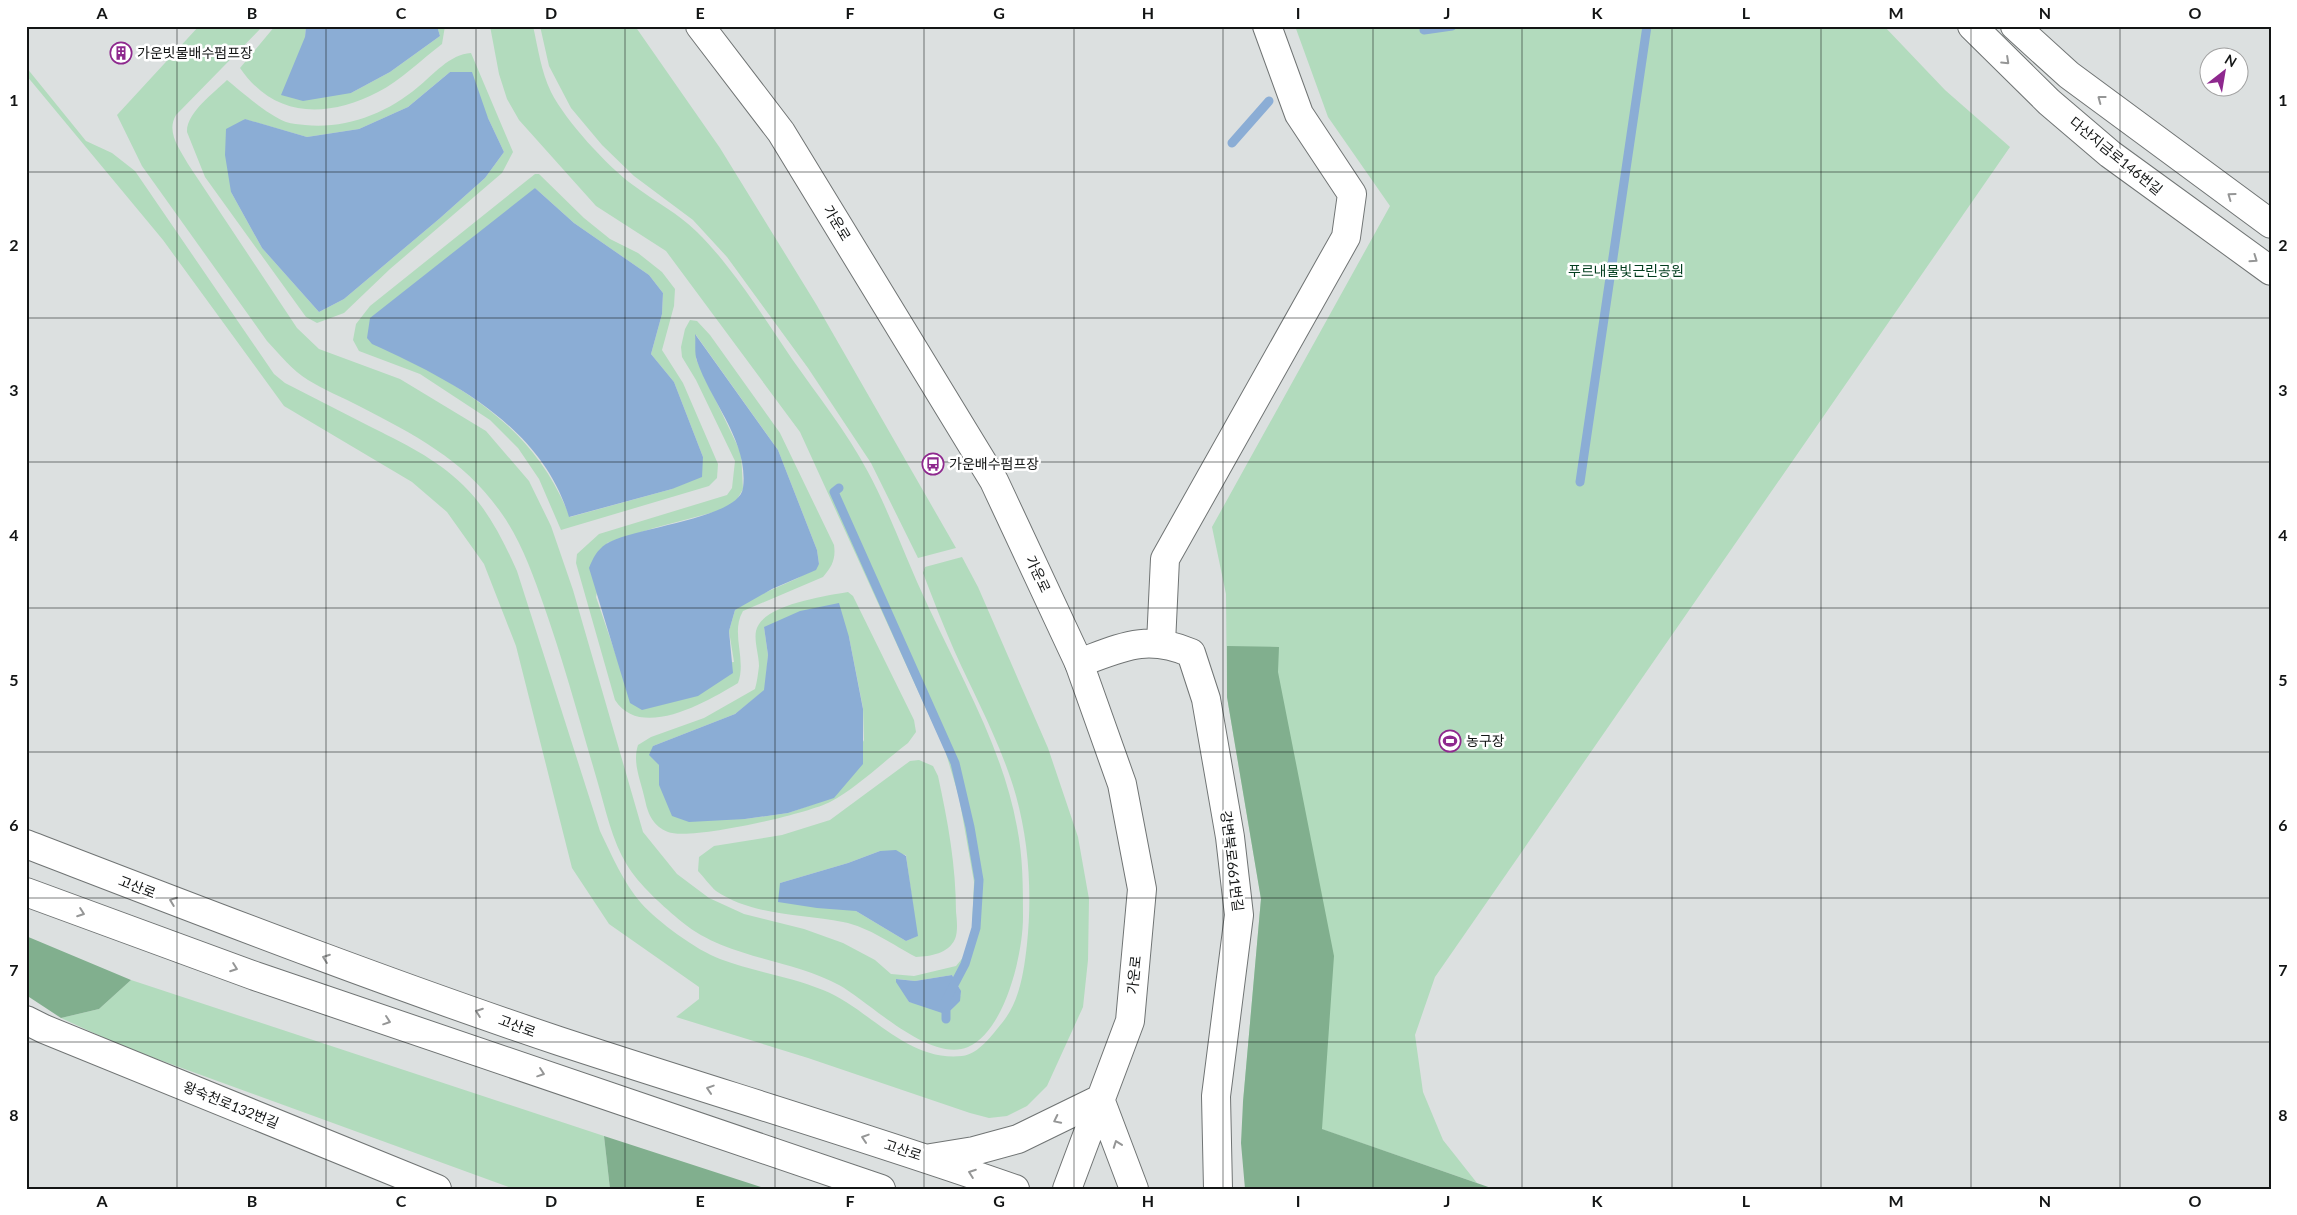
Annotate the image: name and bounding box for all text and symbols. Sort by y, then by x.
text: A [95,3,108,22]
text: B [247,3,257,22]
text: C [396,3,407,22]
text: D [545,3,557,22]
text: E [695,3,705,22]
text: F [845,3,855,22]
text: G [993,3,1005,22]
text: H [1142,3,1154,22]
text: I [1296,3,1300,22]
text: J [1444,3,1450,22]
text: K [1592,3,1604,22]
text: L [1742,3,1751,22]
text: M [1888,3,1904,22]
text: N [2039,3,2051,22]
text: O [2189,3,2202,22]
building icon: 가운빗물배수펌프장 [109,41,133,65]
place label: 가운빗물배수펌프장 [137,44,253,61]
north arrow [2200,48,2250,98]
text: N [2222,50,2240,70]
one-way arrow [2001,55,2010,64]
text: 1 [9,90,19,109]
text: 1 [2278,90,2288,109]
one-way arrow [2097,96,2107,105]
street label: 다산지금로146번길 [2066,113,2166,198]
one-way arrow [2227,193,2237,202]
street label: 가운로 [820,202,855,244]
text: 2 [9,235,19,254]
text: 2 [2278,235,2288,254]
one-way arrow [2248,253,2258,262]
park label: 푸르내물빛근린공원 [1568,262,1684,279]
text: 3 [9,380,19,399]
text: 3 [2278,380,2288,399]
bus stop icon: 가운배수펌프장 [921,452,945,476]
place label: 가운배수펌프장 [949,455,1039,472]
text: 4 [9,525,19,544]
text: 4 [2278,525,2288,544]
street label: 가운로 [1023,553,1054,595]
text: 5 [9,670,19,689]
text: 5 [2278,670,2288,689]
sports icon: 농구장 [1438,729,1462,753]
place label: 농구장 [1466,732,1505,749]
street label: 강변북로661번길 [1218,809,1247,912]
text: 6 [9,815,19,834]
text: 6 [2278,815,2288,834]
street label: 고산로 [116,872,158,901]
one-way arrow [170,897,178,907]
one-way arrow [76,907,85,917]
one-way arrow [322,954,330,964]
street label: 가운로 [1123,955,1144,995]
text: 7 [9,960,19,979]
text: 7 [2278,960,2288,979]
one-way arrow [229,962,237,972]
one-way arrow [475,1008,484,1018]
street label: 고산로 [496,1011,538,1040]
one-way arrow [383,1015,391,1025]
one-way arrow [536,1067,545,1077]
street label: 왕숙천로132번길 [181,1078,281,1131]
one-way arrow [707,1084,715,1094]
text: 8 [9,1105,19,1124]
text: 8 [2278,1105,2288,1124]
one-way arrow [1053,1114,1062,1124]
one-way arrow [862,1134,870,1144]
street label: 고산로 [882,1135,924,1164]
one-way arrow [1113,1140,1123,1149]
one-way arrow [968,1169,976,1179]
text: A [95,1191,108,1210]
text: B [247,1191,257,1210]
text: C [396,1191,407,1210]
text: D [545,1191,557,1210]
text: E [695,1191,705,1210]
text: F [845,1191,855,1210]
text: G [993,1191,1005,1210]
text: H [1142,1191,1154,1210]
text: I [1296,1191,1300,1210]
text: J [1444,1191,1450,1210]
text: K [1592,1191,1604,1210]
text: L [1742,1191,1751,1210]
text: M [1888,1191,1904,1210]
text: N [2039,1191,2051,1210]
text: O [2189,1191,2202,1210]

